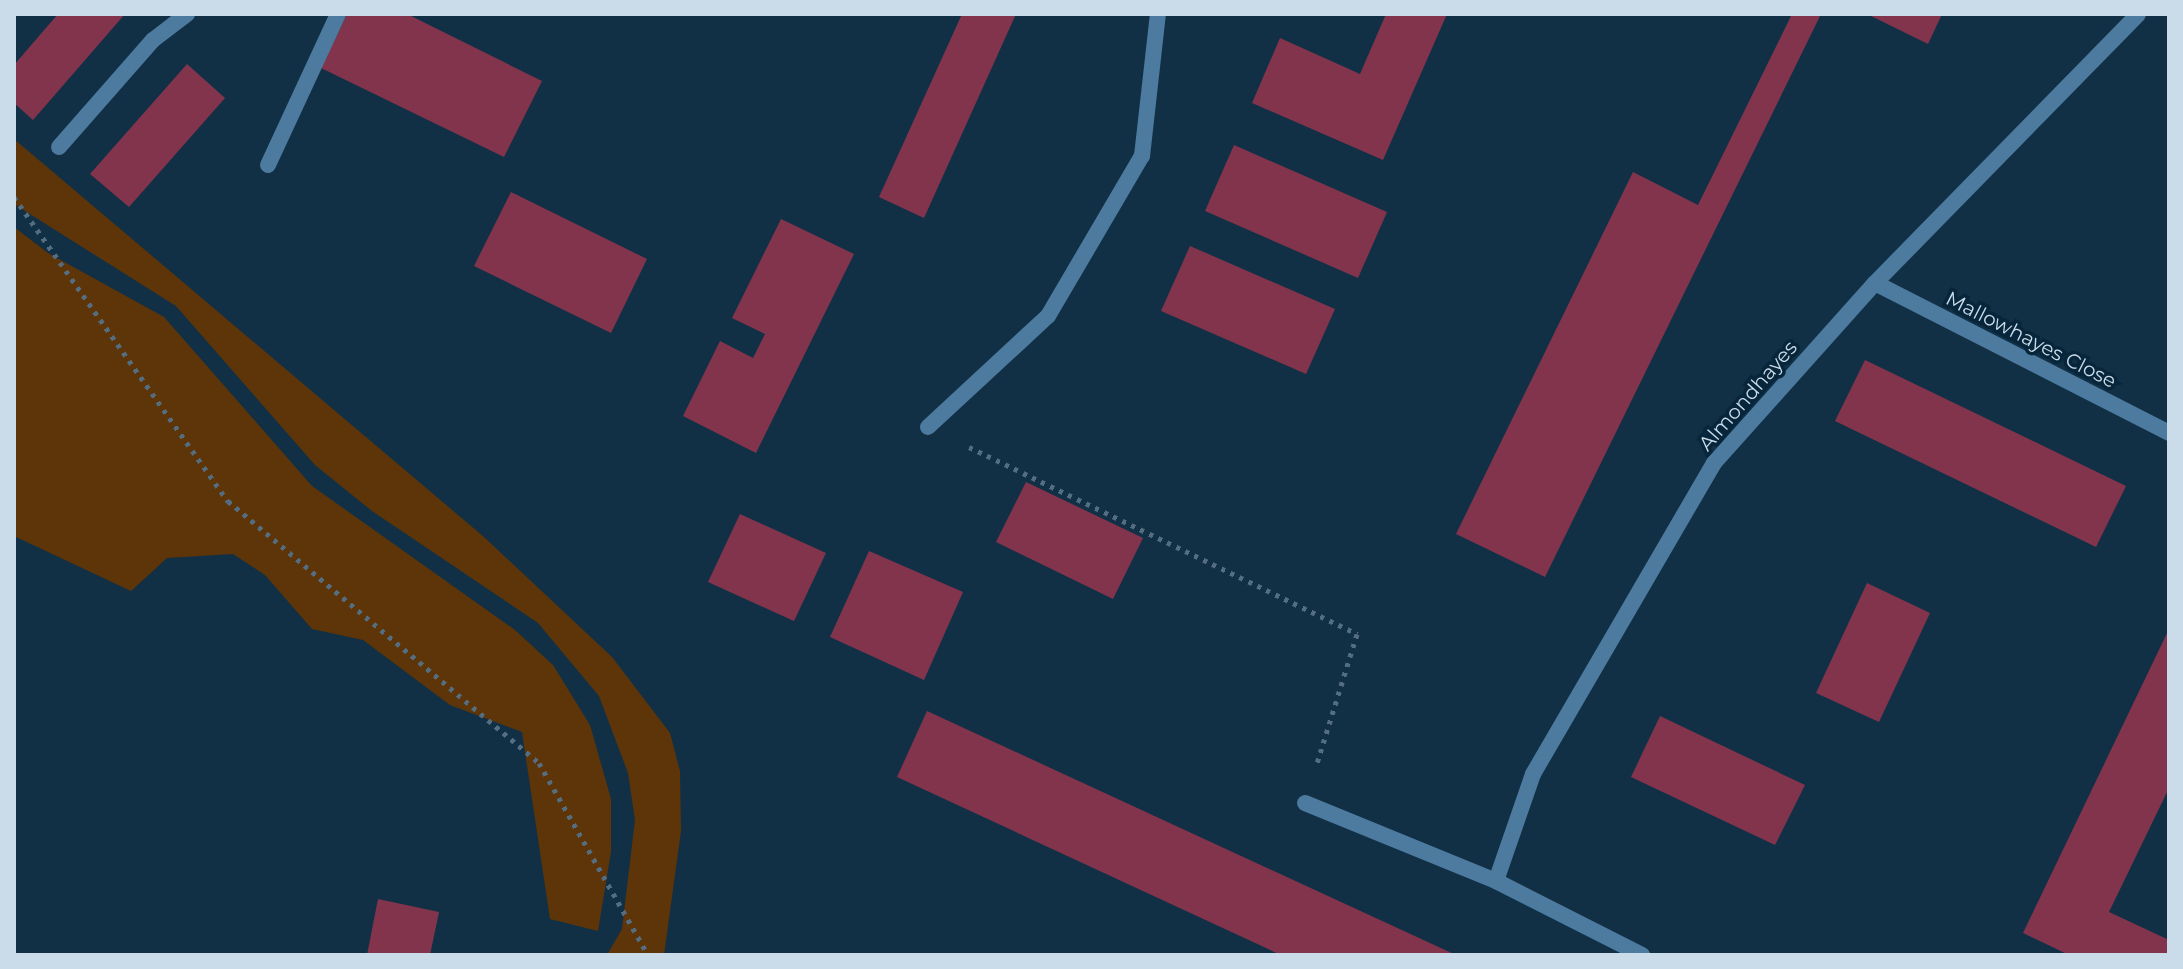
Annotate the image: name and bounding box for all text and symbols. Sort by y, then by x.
street label: Mallowhayes Close [1942,287,2120,393]
street label: Almondhayes [1694,336,1802,456]

